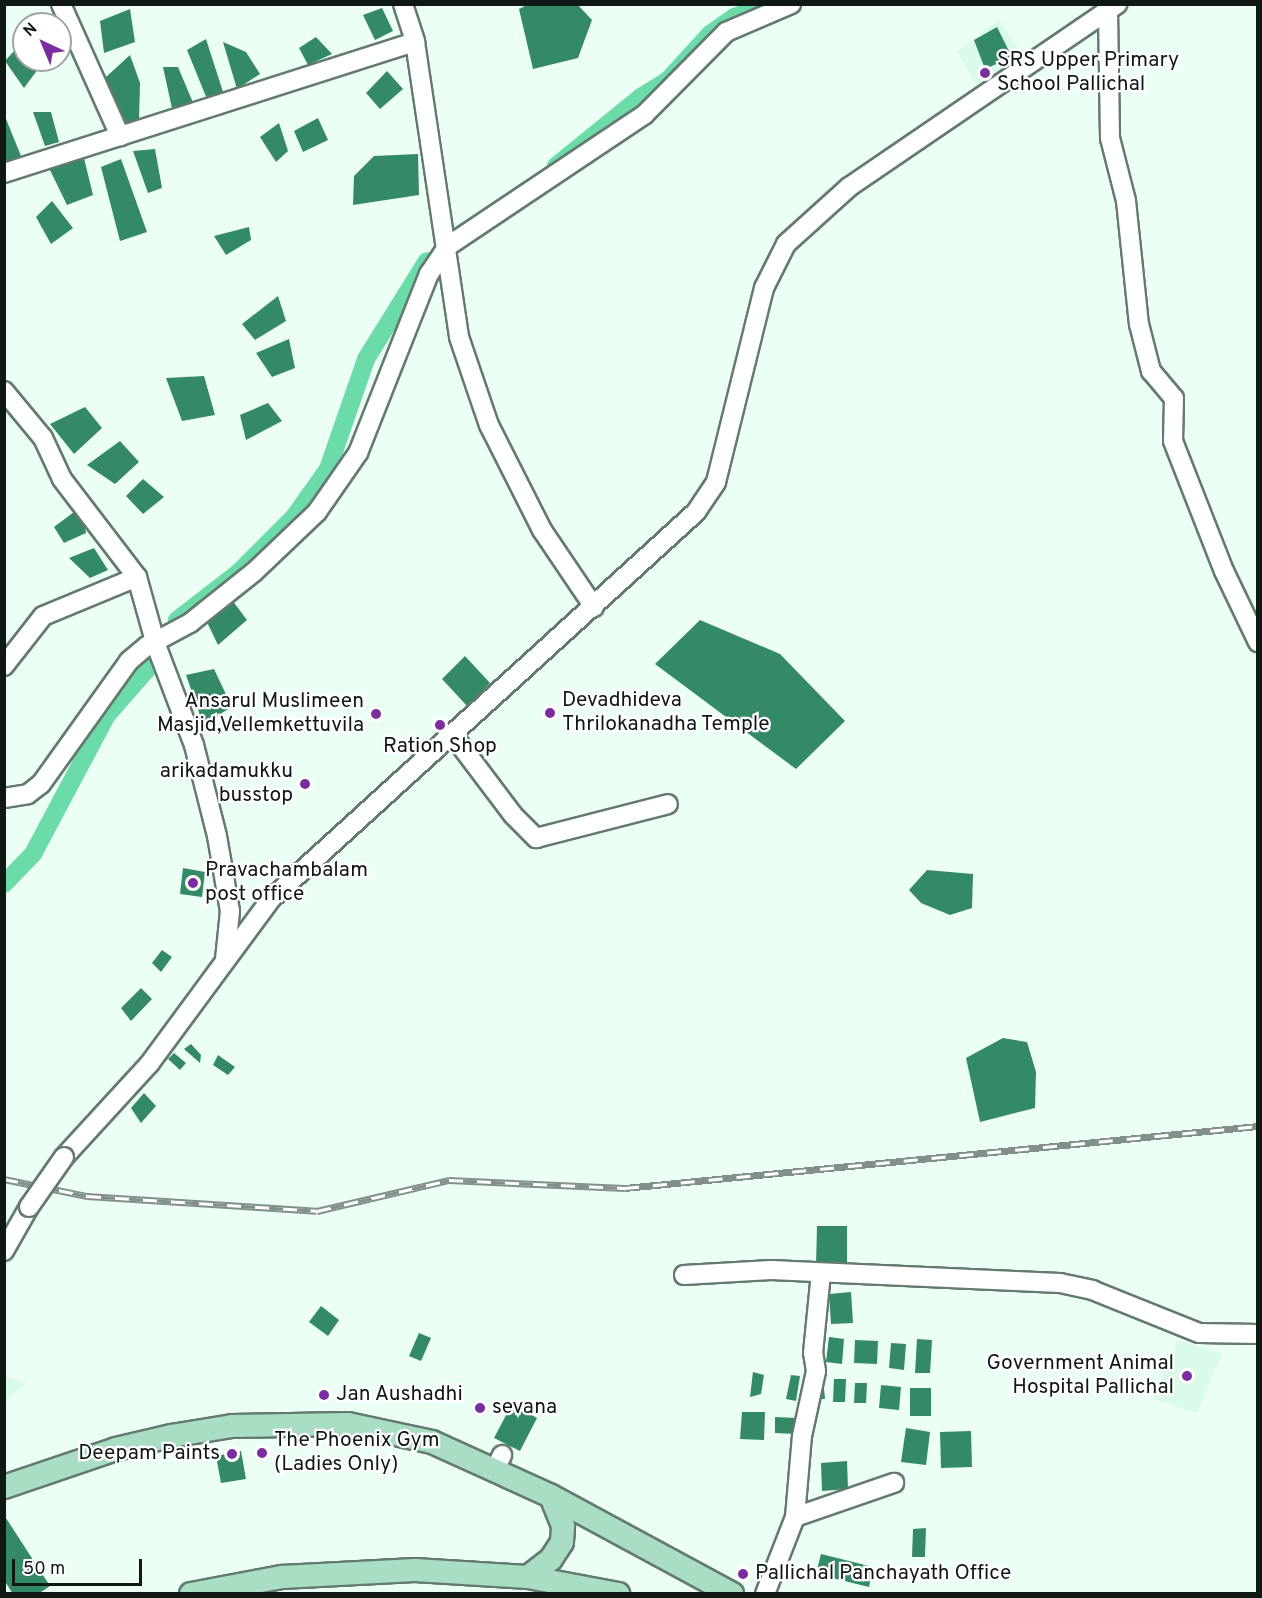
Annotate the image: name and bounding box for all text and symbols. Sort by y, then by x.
north arrow [12,12,72,72]
text: N [20,19,42,42]
place label: SRS Upper Primary School Pallichal [997,48,1179,98]
marker: SRS Upper Primary School Pallichal [978,66,992,80]
place label: Devadhideva Thrilokanadha Temple [562,688,770,738]
place label: Ansarul Muslimeen Masjid,Vellemkettuvila [157,689,364,739]
marker: Devadhideva Thrilokanadha Temple [543,706,557,720]
marker: Ansarul Muslimeen Masjid,Vellemkettuvila [369,707,383,721]
marker: Ration Shop [433,718,447,732]
place label: Ration Shop [383,734,497,760]
place label: arikadamukku busstop [160,759,293,809]
marker: arikadamukku busstop [298,777,312,791]
place label: Pravachambalam post office [205,858,368,908]
marker: Pravachambalam post office [186,876,200,890]
place label: Government Animal Hospital Pallichal [986,1351,1174,1401]
marker: Government Animal Hospital Pallichal [1178,1367,1196,1385]
place label: Jan Aushadhi [336,1382,464,1408]
marker: Jan Aushadhi [317,1388,331,1402]
place label: sevana [492,1395,557,1421]
marker: sevana [473,1401,487,1415]
place label: The Phoenix Gym (Ladies Only) [274,1428,440,1478]
place label: Deepam Paints [78,1441,220,1467]
marker: The Phoenix Gym (Ladies Only) [255,1446,269,1460]
marker: Deepam Paints [225,1447,239,1461]
scale bar [15,1547,146,1585]
text: 50 m [23,1558,65,1581]
place label: Pallichal Panchayath Office [755,1561,1011,1587]
marker: Pallichal Panchayath Office [736,1567,750,1581]

